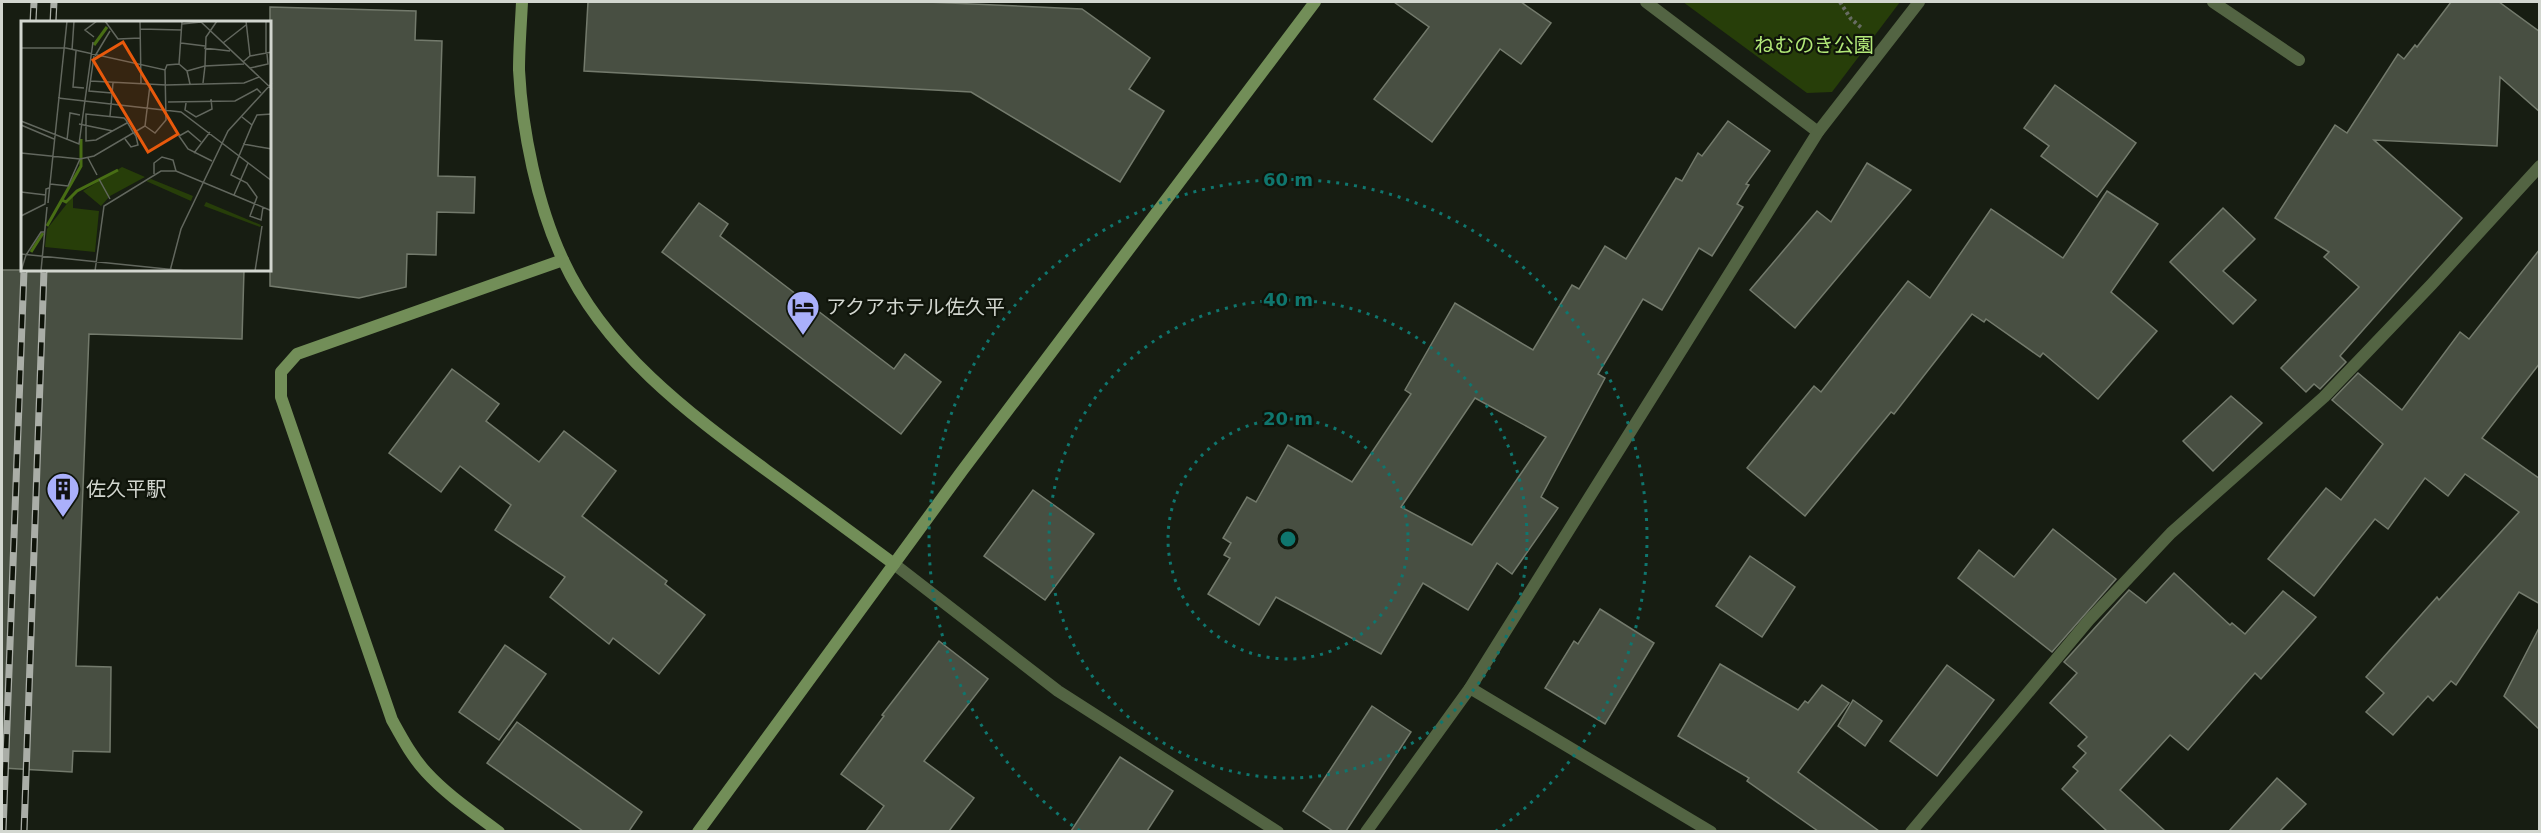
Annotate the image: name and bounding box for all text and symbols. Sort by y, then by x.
inset map [21,21,272,272]
park label: ねむのき公園 [1754,33,1874,57]
text: 60 m [1263,169,1313,190]
hotel icon: アクアホテル佐久平 [785,289,821,336]
text: 40 m [1263,289,1313,310]
place label: アクアホテル佐久平 [826,295,1005,319]
text: 20 m [1263,408,1313,429]
building icon: 佐久平駅 [45,471,81,518]
place label: 佐久平駅 [86,477,166,501]
centre of rings [1278,529,1298,549]

